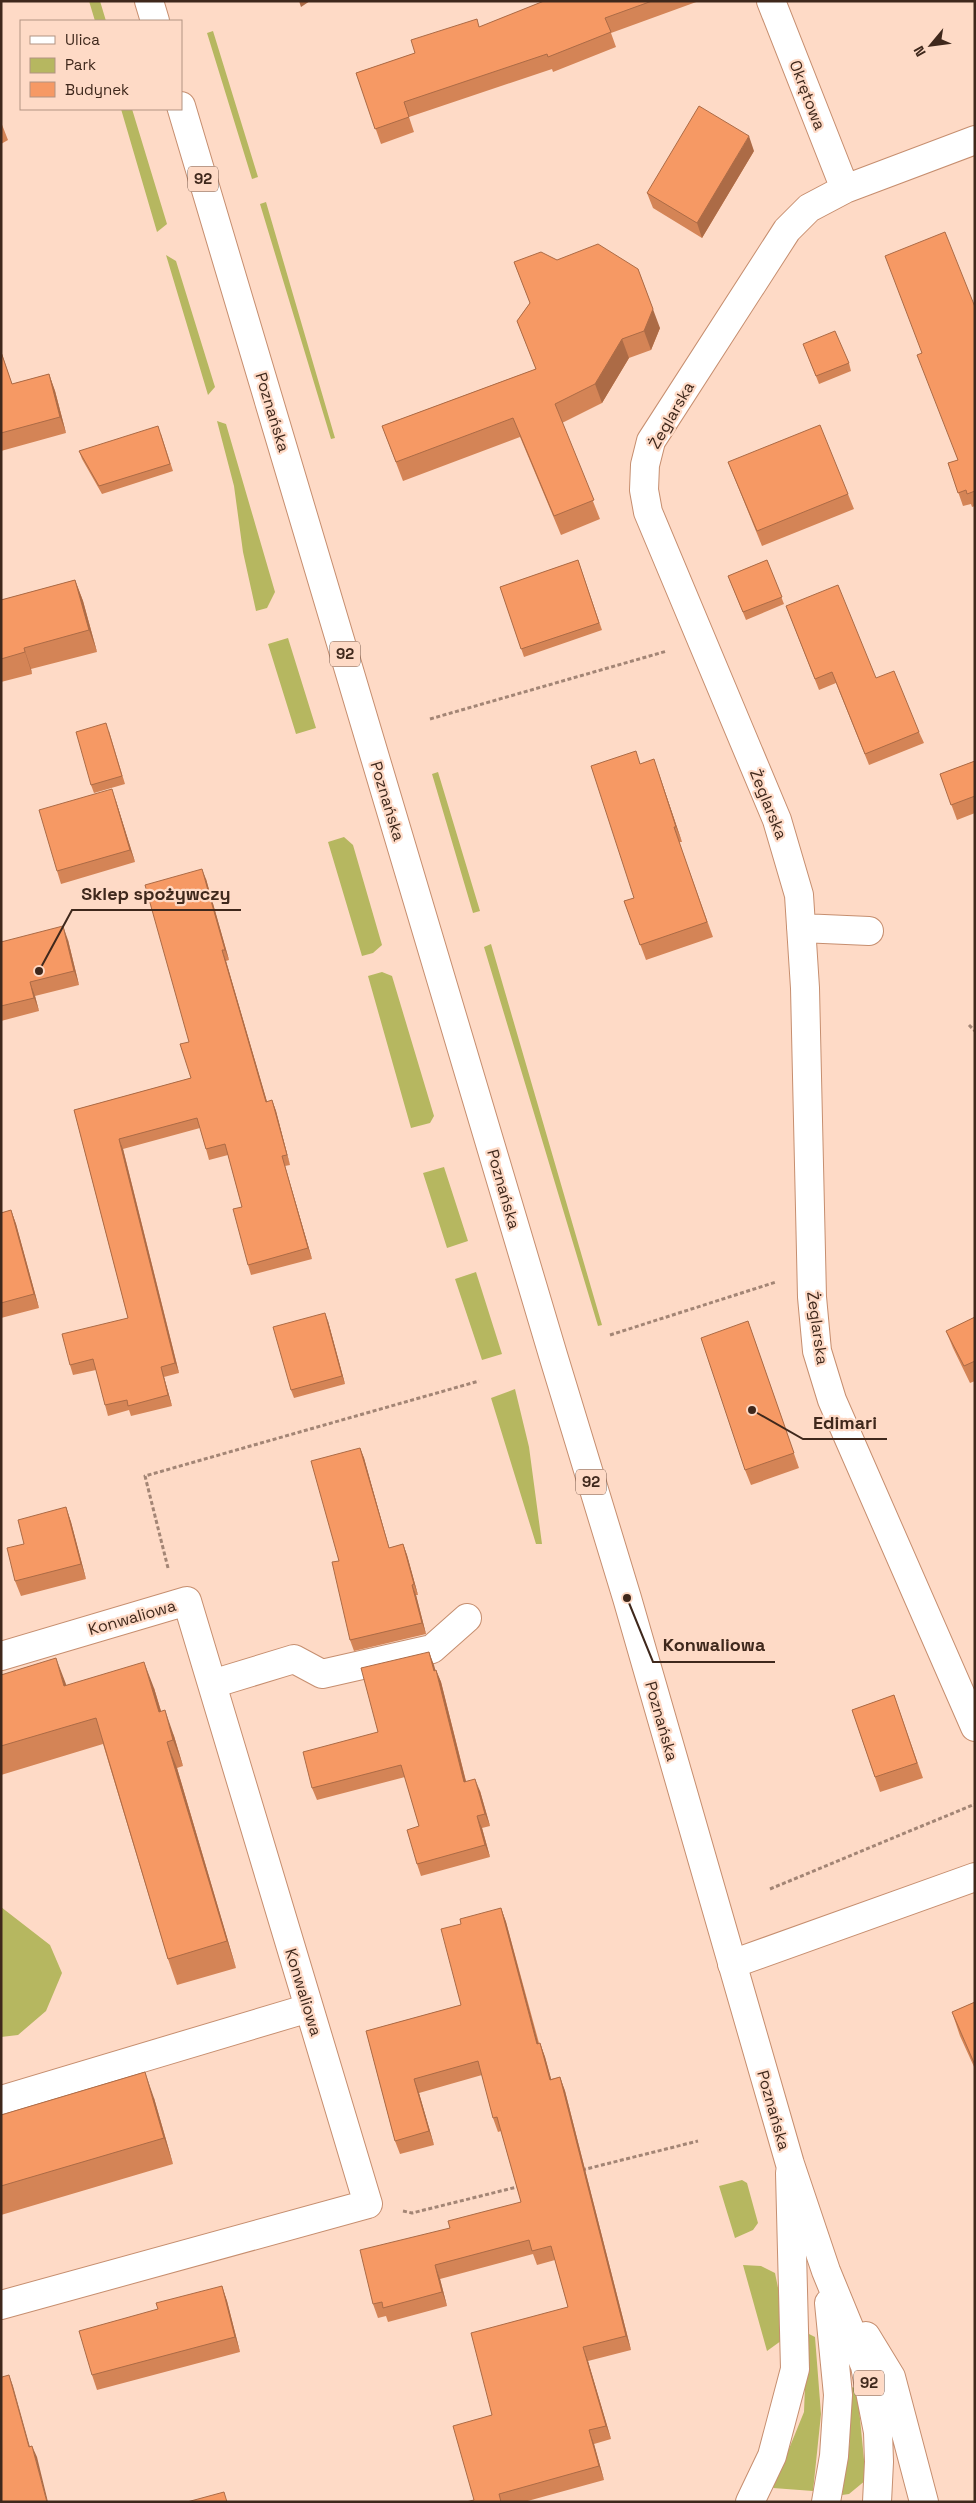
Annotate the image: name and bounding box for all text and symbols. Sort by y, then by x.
legend [20,20,182,110]
north arrow [906,20,956,70]
text: Ulica [65,30,100,49]
text: N [909,43,930,60]
text: Park [65,55,96,74]
street label: Okrętowa [785,57,830,133]
text: Budynek [65,80,129,99]
road number: 92 [188,166,218,192]
street label: Poznańska [250,370,295,455]
street label: Żeglarska [644,378,699,452]
road number: 92 [330,642,360,666]
street label: Poznańska [365,759,410,844]
street label: Żeglarska [745,766,792,842]
callout: Sklep spożywczy [72,877,241,910]
text: Sklep spożywczy [81,882,231,905]
street label: Poznańska [482,1147,525,1232]
street label: Żeglarska [802,1290,833,1366]
callout: Edimari [803,1406,887,1439]
text: Edimari [813,1411,877,1434]
road number: 92 [576,1470,606,1494]
street label: Konwaliowa [86,1595,178,1640]
callout: Konwaliowa [653,1629,775,1662]
text: Konwaliowa [663,1633,766,1656]
street label: Poznańska [640,1679,683,1764]
street label: Konwaliowa [280,1946,327,2038]
street label: Poznańska [752,2068,795,2153]
road number: 92 [854,2370,884,2396]

